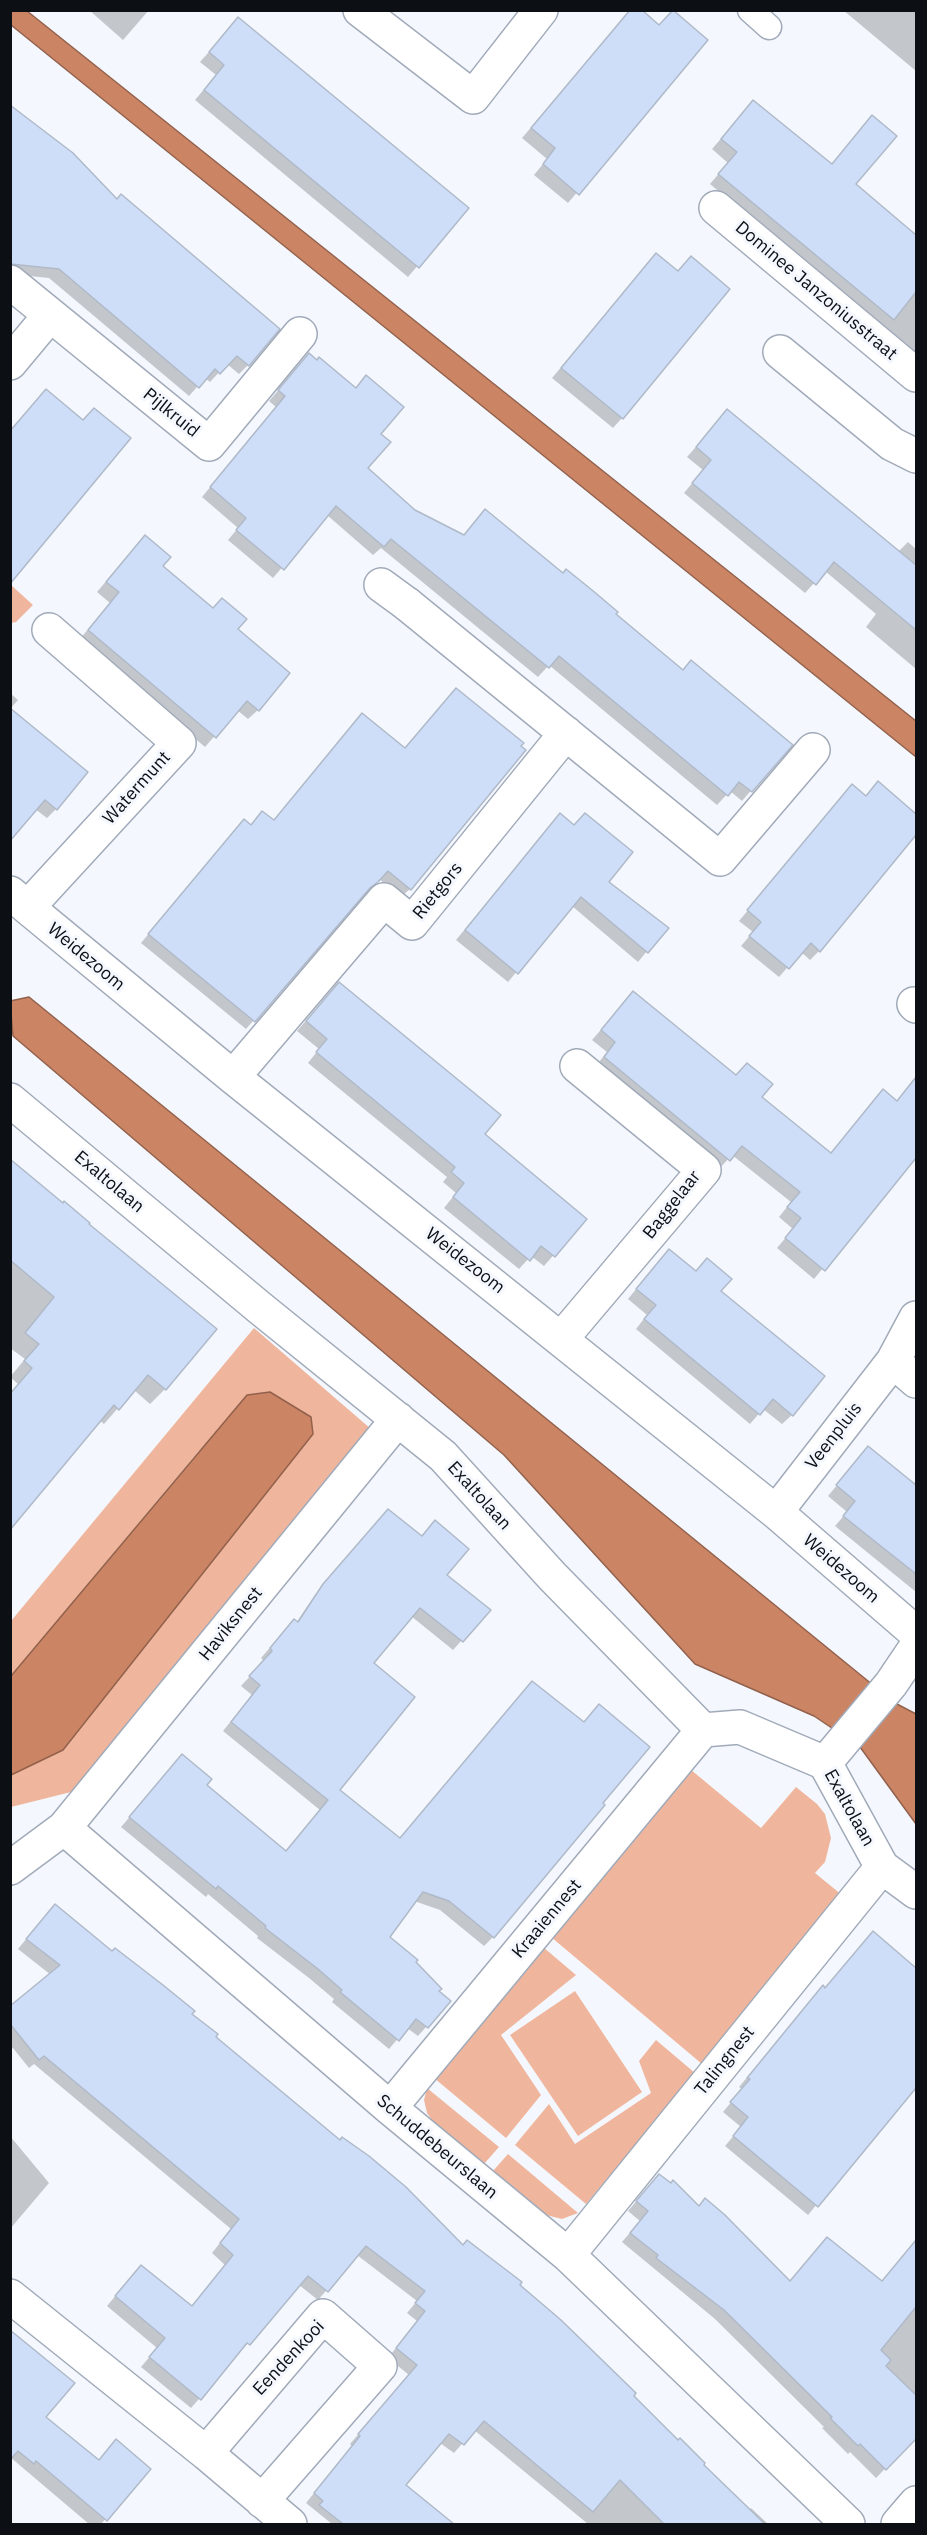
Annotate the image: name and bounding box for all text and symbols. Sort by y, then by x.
street label: Dominee Janzoniusstraat [731,217,901,365]
street label: Pijlkruid [139,384,203,442]
street label: Watermunt [99,747,175,829]
street label: Rietgors [409,858,467,924]
street label: Weidezoom [43,918,129,996]
street label: Exaltolaan [70,1147,148,1217]
street label: Baggelaar [639,1166,705,1244]
street label: Weidezoom [421,1223,509,1299]
street label: Veenpluis [801,1398,867,1474]
street label: Exaltolaan [443,1457,515,1535]
street label: Weidezoom [798,1530,884,1608]
street label: Haviksnest [195,1583,267,1665]
street label: Exaltolaan [819,1766,879,1850]
street label: Kraaiennest [508,1875,586,1963]
street label: Talingnest [691,2022,759,2100]
street label: Schuddebeurslaan [372,2090,502,2204]
street label: Eendenkooi [249,2316,329,2400]

